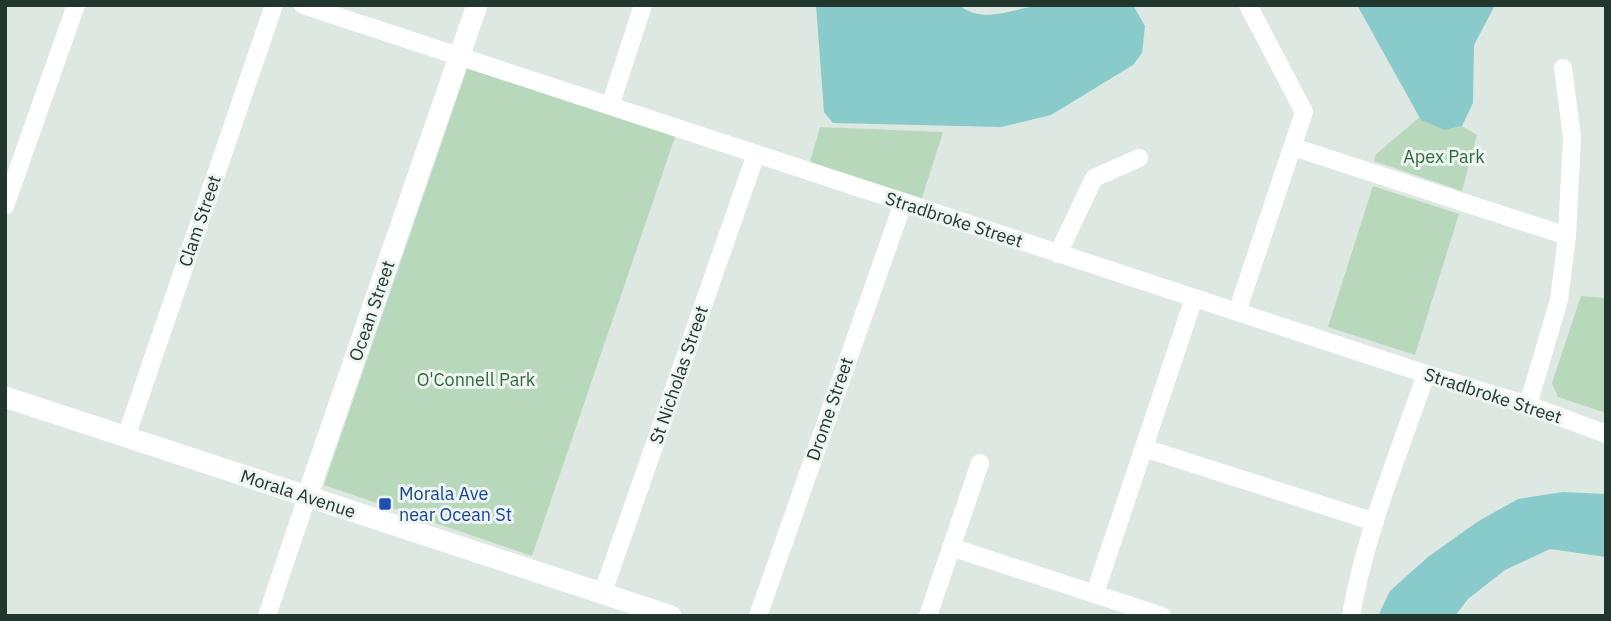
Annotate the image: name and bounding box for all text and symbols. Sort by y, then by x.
park label: Apex Park [1403,145,1485,168]
street label: Clam Street [173,172,226,270]
street label: Stradbroke Street [883,186,1026,253]
street label: Ocean Street [344,257,399,364]
street label: St Nicholas Street [644,303,713,447]
street label: Drome Street [801,354,858,464]
street label: Stradbroke Street [1422,362,1565,429]
park label: O'Connell Park [417,368,536,391]
street label: Morala Avenue [238,464,359,523]
place label: Morala Ave near Ocean St [399,482,512,526]
marker: Morala Ave near Ocean St [377,496,393,512]

